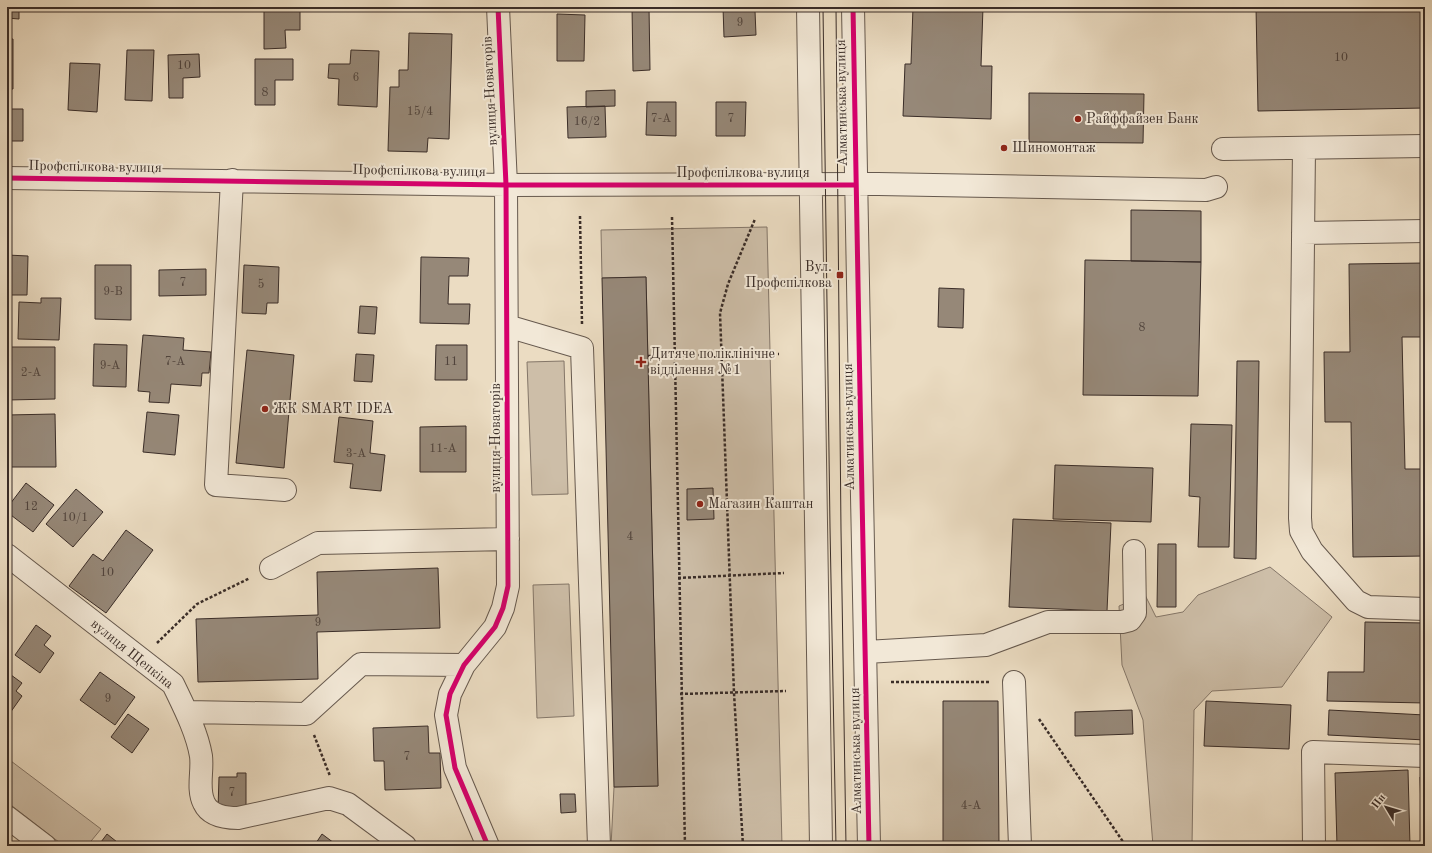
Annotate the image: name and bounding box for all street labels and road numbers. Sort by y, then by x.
street label: вулиця Новаторів [480,36,500,146]
street label: Алматинська вулиця [834,39,850,167]
street label: Профспілкова вулиця [28,159,162,176]
street label: Профспілкова вулиця [352,163,486,180]
street label: Профспілкова вулиця [676,166,810,181]
street label: Алматинська вулиця [841,363,857,491]
street label: вулиця Новаторів [489,383,503,493]
street label: вулиця Щепкіна [88,616,176,692]
street label: Алматинська вулиця [848,687,864,815]

